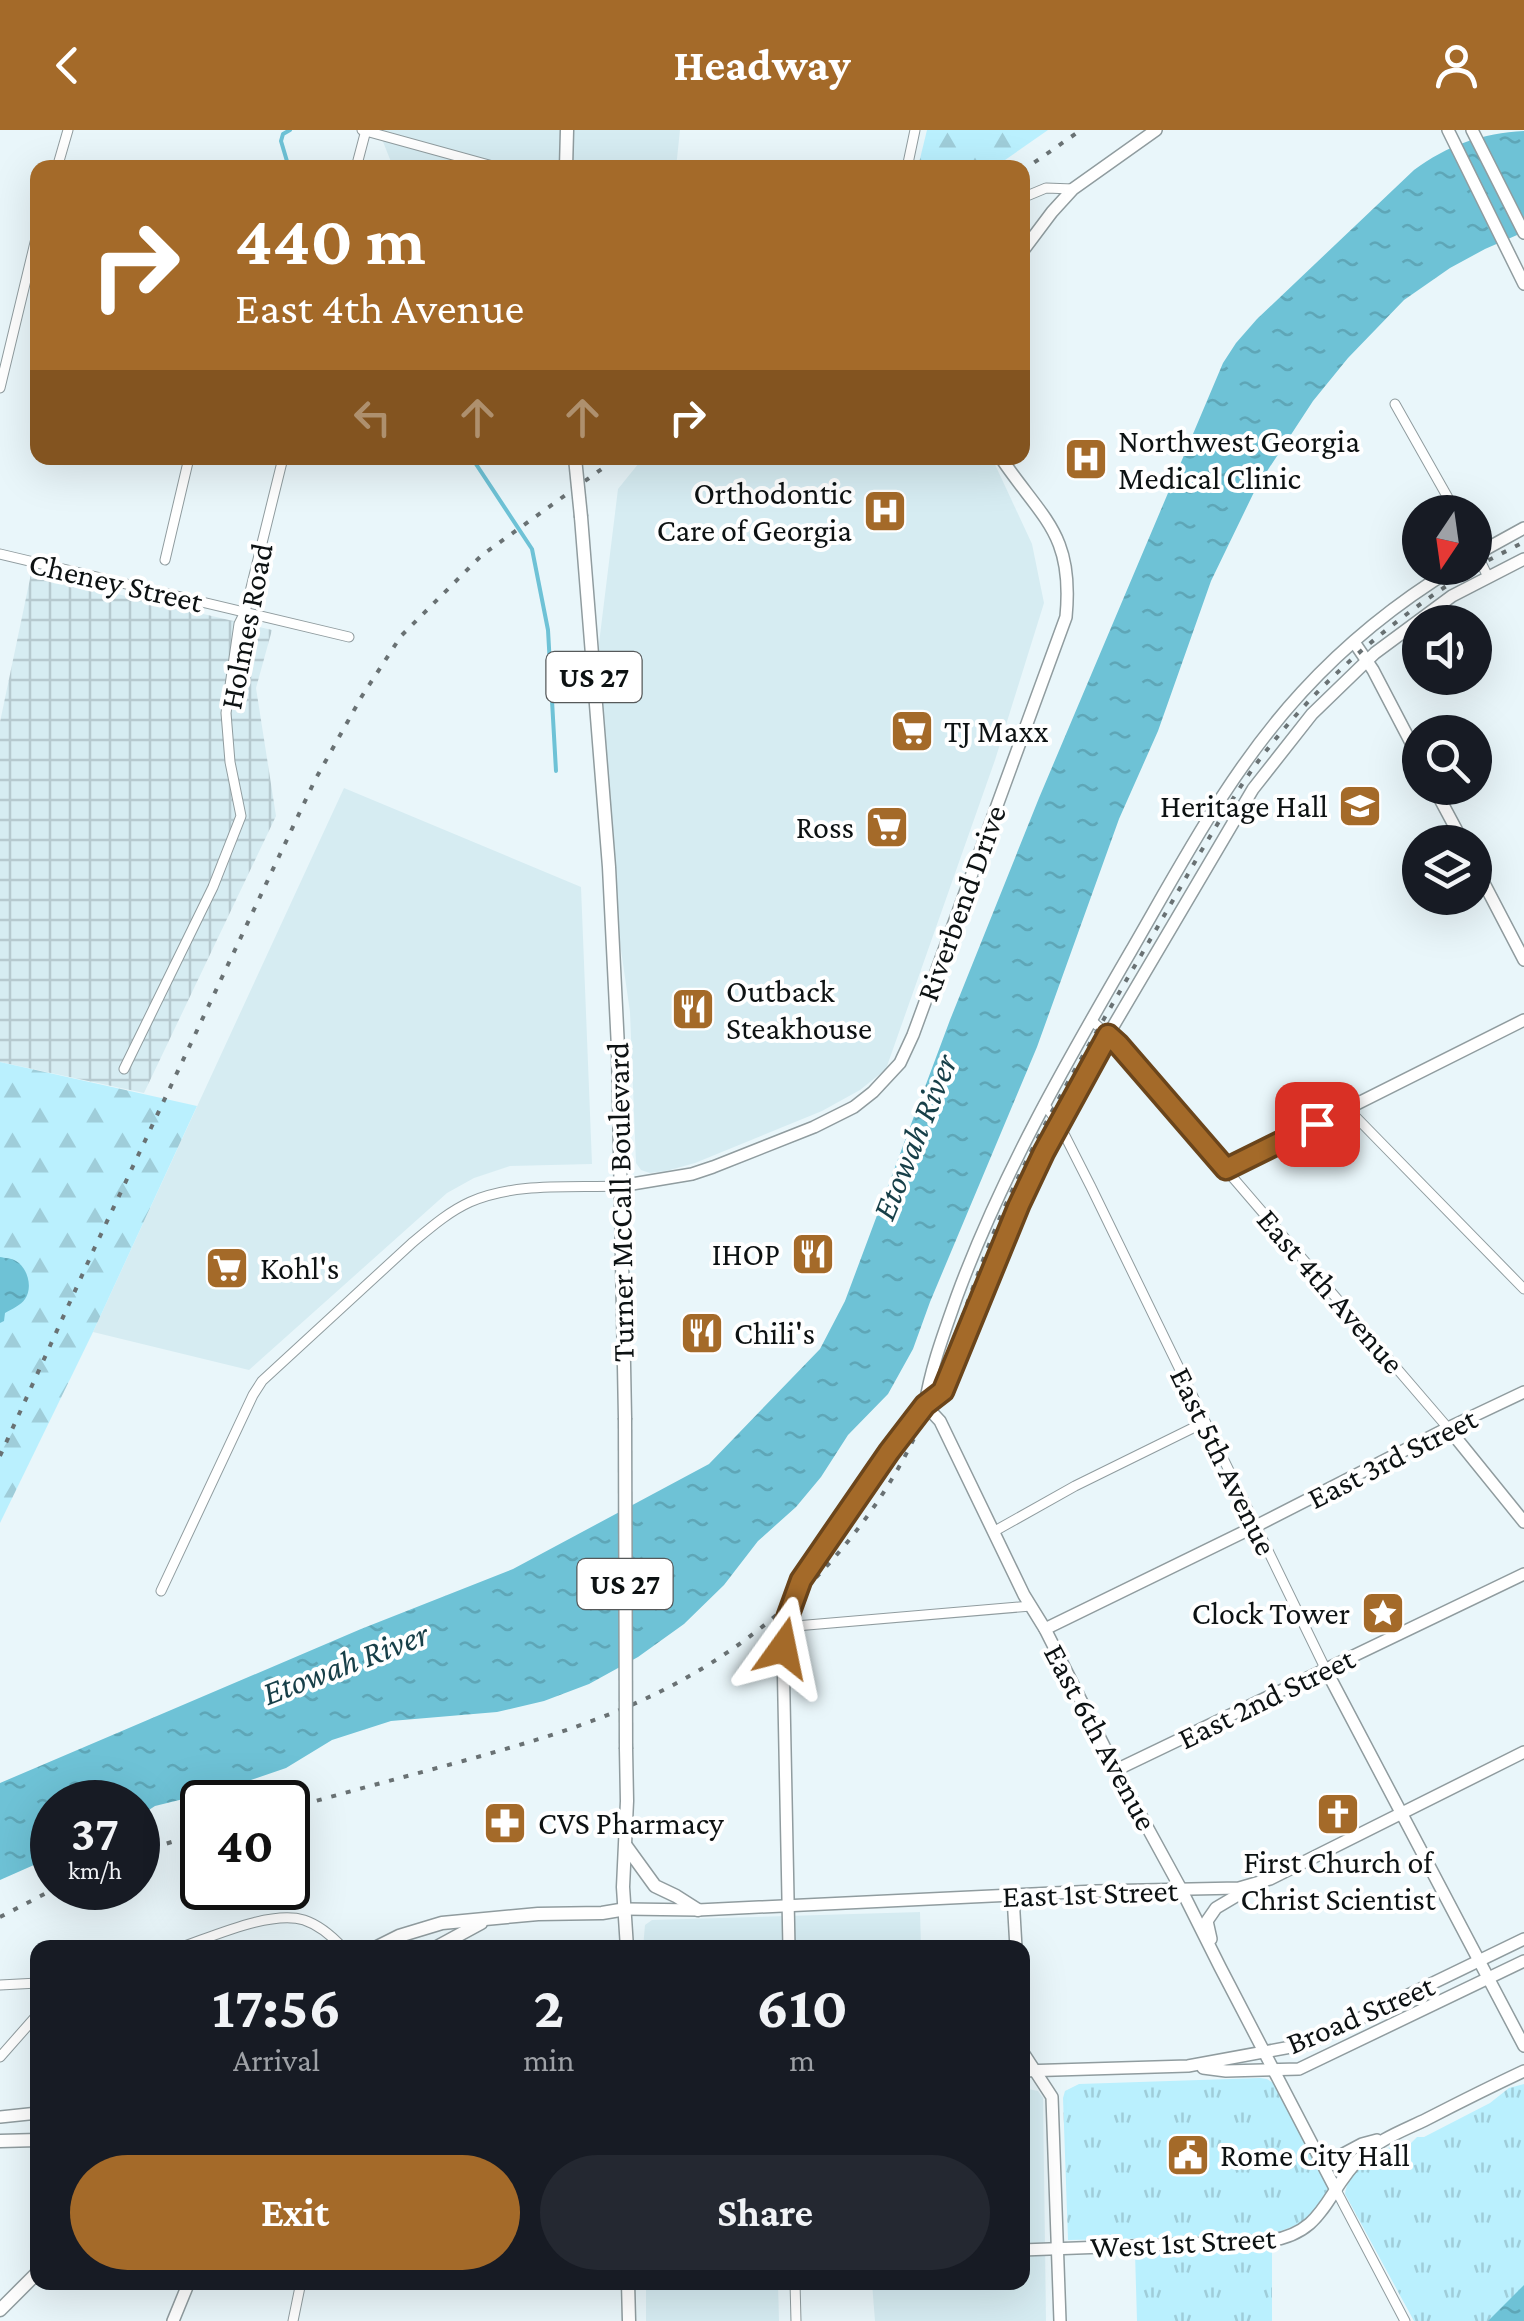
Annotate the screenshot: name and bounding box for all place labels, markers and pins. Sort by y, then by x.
place label: Northwest Georgia Medical Clinic [1118,423,1360,496]
hospital icon: Northwest Georgia Medical Clinic [1063,436,1109,482]
place label: Orthodontic Care of Georgia [657,475,853,548]
hospital icon: Orthodontic Care of Georgia [862,488,908,534]
supermarket icon: TJ Maxx [889,708,935,754]
place label: TJ Maxx [944,713,1049,749]
school or university icon: Heritage Hall [1337,783,1383,829]
place label: Heritage Hall [1160,788,1328,824]
supermarket icon: Ross [864,804,910,850]
place label: Ross [796,809,854,845]
place label: Outback Steakhouse [726,973,872,1046]
restaurant icon: Outback Steakhouse [670,986,716,1032]
pin [1275,1082,1360,1167]
restaurant icon: IHOP [790,1231,836,1277]
place label: IHOP [712,1236,780,1272]
supermarket icon: Kohl's [204,1245,250,1291]
place label: Kohl's [260,1250,339,1286]
restaurant icon: Chili's [679,1310,725,1356]
place label: Chili's [734,1315,815,1351]
place icon: Clock Tower [1360,1590,1406,1636]
place label: Clock Tower [1192,1595,1350,1631]
church icon: First Church of Christ Scientist [1315,1791,1361,1837]
pharmacy icon: CVS Pharmacy [482,1800,528,1846]
place label: CVS Pharmacy [538,1805,724,1841]
place label: First Church of Christ Scientist [1241,1844,1436,1917]
public building icon: Rome City Hall [1165,2132,1211,2178]
place label: Rome City Hall [1220,2137,1410,2173]

